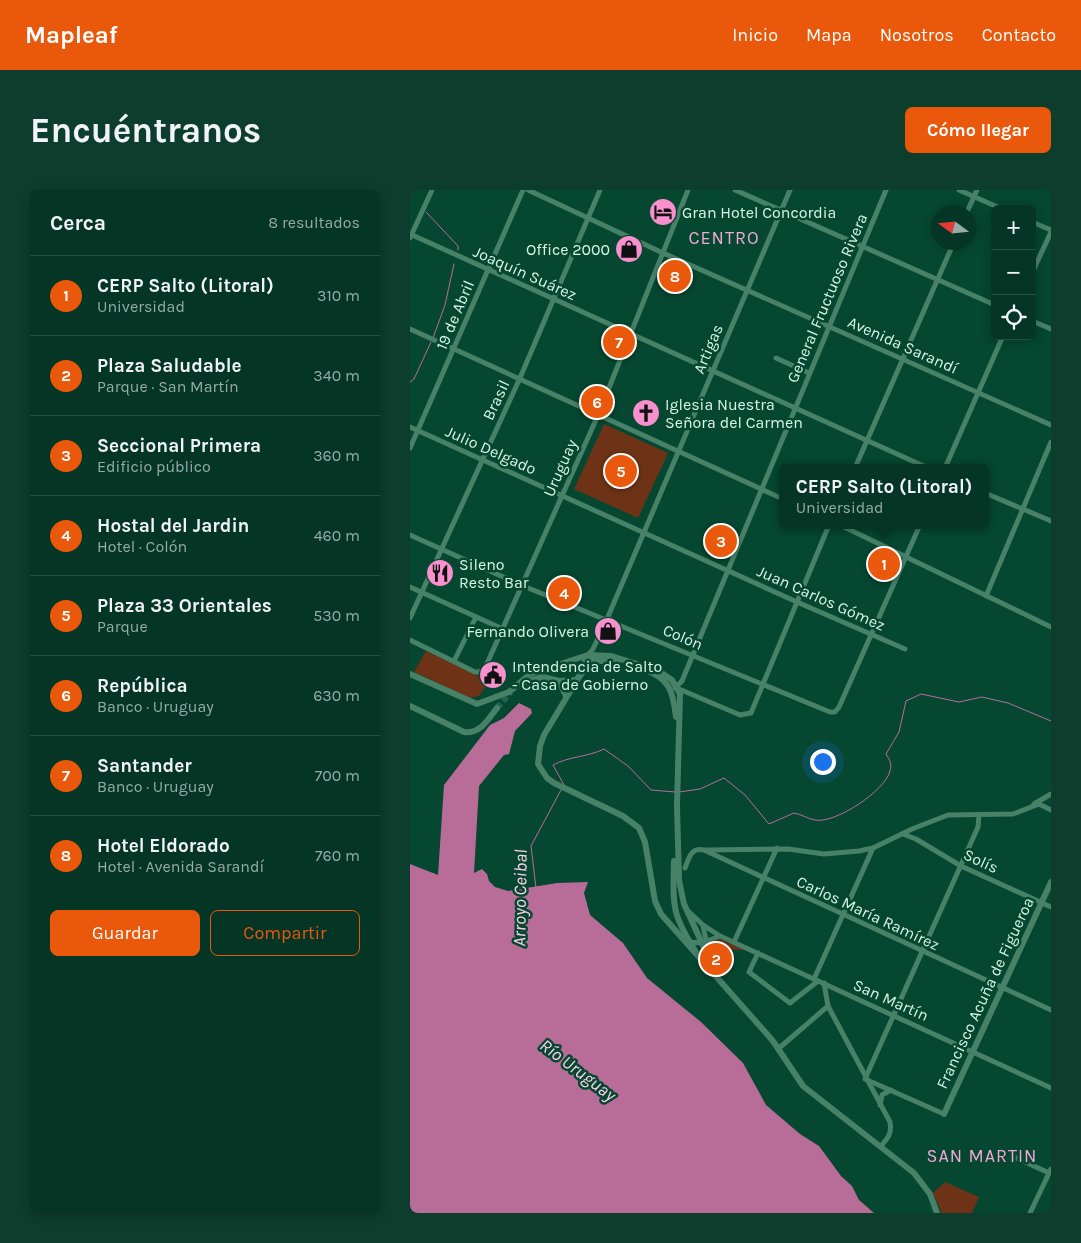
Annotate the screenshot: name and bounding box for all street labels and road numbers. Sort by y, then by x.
street label: General Fructuoso Rivera [783,210,871,386]
street label: Joaquín Suárez [470,242,580,304]
street label: 19 de Abril [432,277,478,353]
street label: Avenida Sarandí [845,312,961,378]
street label: Artigas [689,321,727,377]
street label: Brasil [478,377,514,423]
street label: Julio Delgado [443,422,539,478]
street label: Uruguay [539,436,581,500]
street label: Juan Carlos Gómez [754,561,888,635]
street label: Colón [660,620,706,654]
street label: Solís [961,845,1001,877]
street label: Carlos María Ramírez [794,872,942,954]
street label: Francisco Acuña de Figueroa [932,894,1038,1092]
street label: San Martín [850,975,932,1025]

